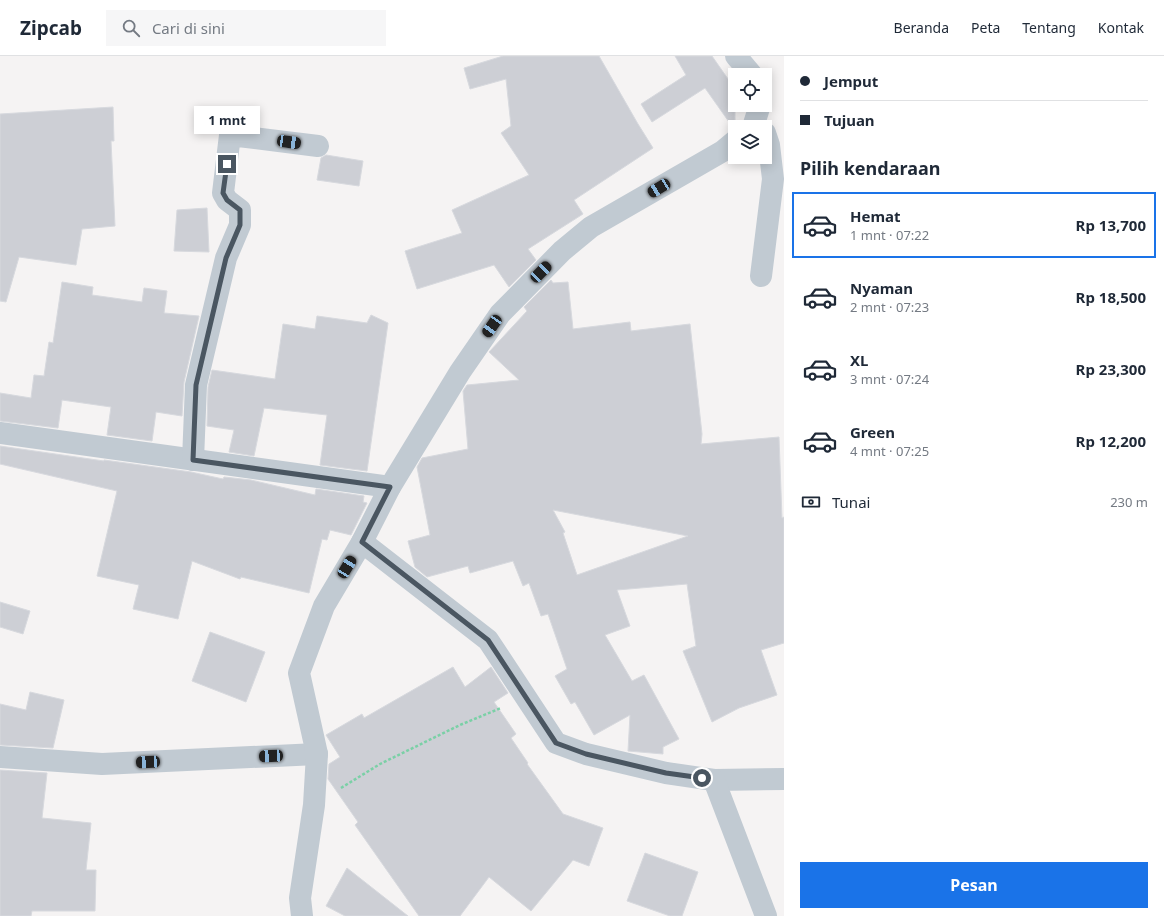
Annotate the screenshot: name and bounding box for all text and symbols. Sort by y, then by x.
search box [106,10,386,46]
text: Zipcab [20,15,82,41]
icon: search [120,17,142,39]
text: Cari di sini [152,18,225,38]
text: Beranda [894,18,949,37]
text: Peta [971,18,1000,37]
text: Tentang [1022,18,1076,37]
text: Kontak [1098,18,1144,37]
map controls [728,68,772,164]
button: locate [728,68,772,112]
text: Jemput [824,71,878,91]
callout: 1 mnt [194,106,260,134]
text: Tujuan [824,110,875,130]
text: 1 mnt [208,111,246,129]
button: layers [728,120,772,164]
car [276,134,302,150]
route end [218,155,236,173]
text: Pilih kendaraan [800,156,940,180]
car [646,177,672,199]
text: Hemat [850,206,901,226]
icon: car [802,207,838,243]
text: Rp 13,700 [1076,215,1146,235]
text: 1 mnt · 07:22 [850,226,929,244]
car [528,259,554,285]
text: Nyaman [850,278,913,298]
icon: car [802,279,838,315]
text: Rp 18,500 [1076,287,1146,307]
text: 2 mnt · 07:23 [850,298,929,316]
car [480,313,504,339]
text: XL [850,350,868,370]
icon: car [802,351,838,387]
text: Rp 23,300 [1076,359,1146,379]
text: 3 mnt · 07:24 [850,370,929,388]
text: Green [850,422,895,442]
icon: car [802,423,838,459]
text: Rp 12,200 [1076,431,1146,451]
text: 4 mnt · 07:25 [850,442,929,460]
icon: cash [800,491,822,513]
text: Tunai [832,492,870,512]
text: 230 m [1110,493,1148,511]
car [336,554,358,580]
car [259,749,283,763]
car [136,755,160,769]
route start [693,769,711,787]
button: Pesan [800,862,1148,908]

